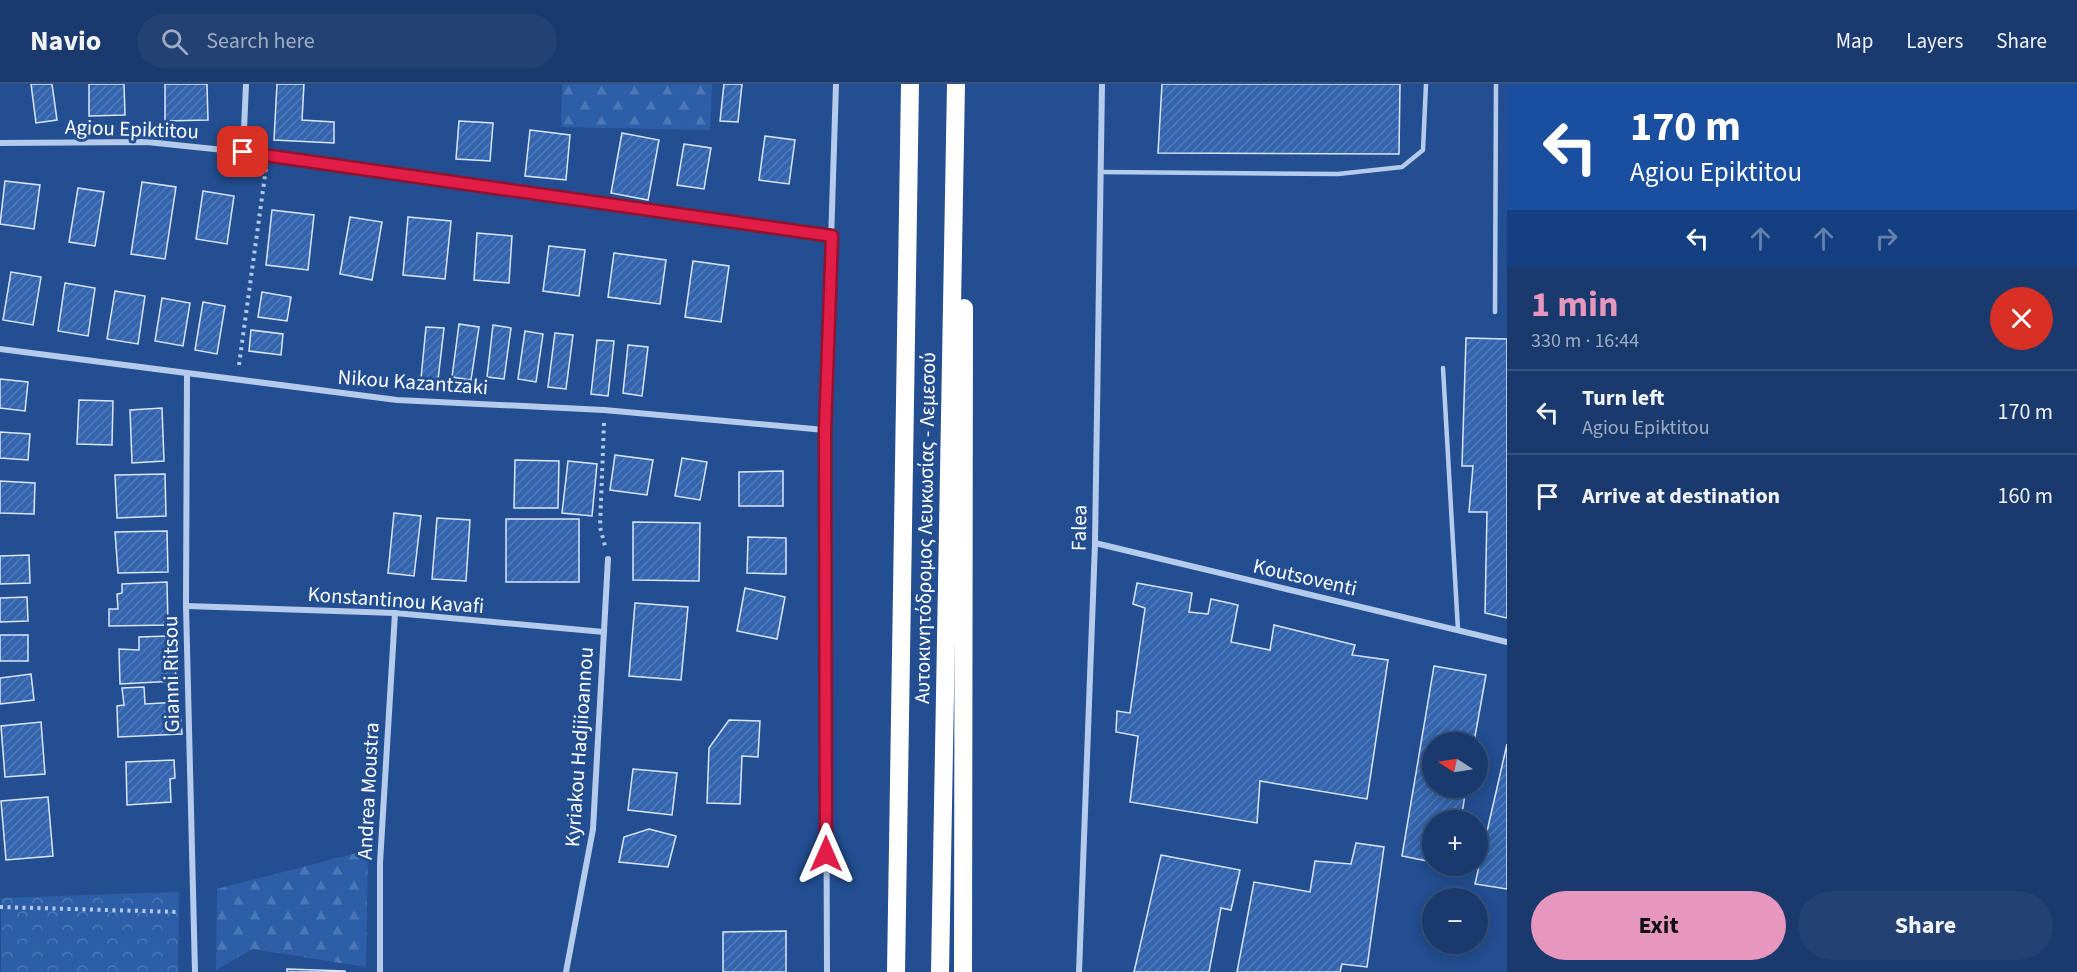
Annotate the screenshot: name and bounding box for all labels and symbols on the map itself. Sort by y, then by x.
street label: Agiou Epiktitou [65,112,199,146]
pin [217,126,268,177]
street label: Αυτοκινητόδρομος Λευκωσίας - Λεμεσού [907,352,943,704]
street label: Nikou Kazantzaki [337,362,489,402]
street label: Falea [1064,505,1094,551]
street label: Koutsoventi [1250,550,1360,604]
street label: Konstantinou Kavafi [307,579,485,621]
street label: Gianni Ritsou [155,615,187,733]
street label: Kyriakou Hadjiioannou [557,646,601,848]
street label: Andrea Moustra [349,722,387,860]
north arrow [1422,732,1488,798]
position arrow [794,822,858,886]

